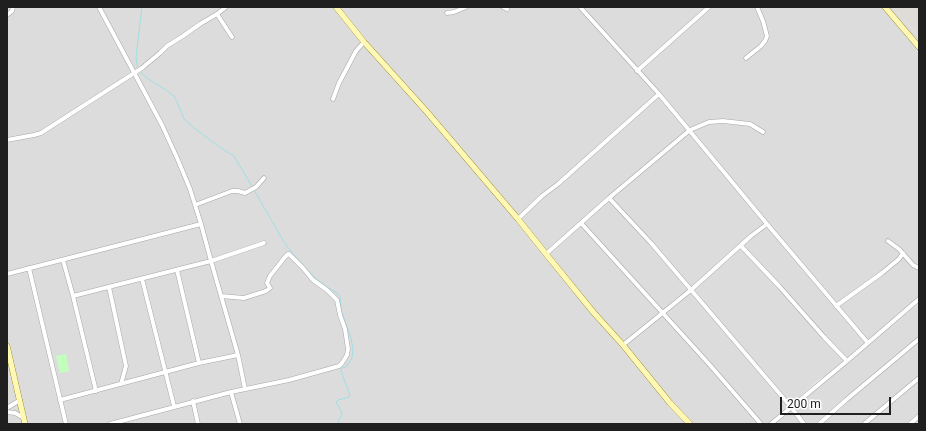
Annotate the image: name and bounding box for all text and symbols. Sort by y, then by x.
scale bar [782,389,893,415]
text: 200 m [787,397,821,411]

